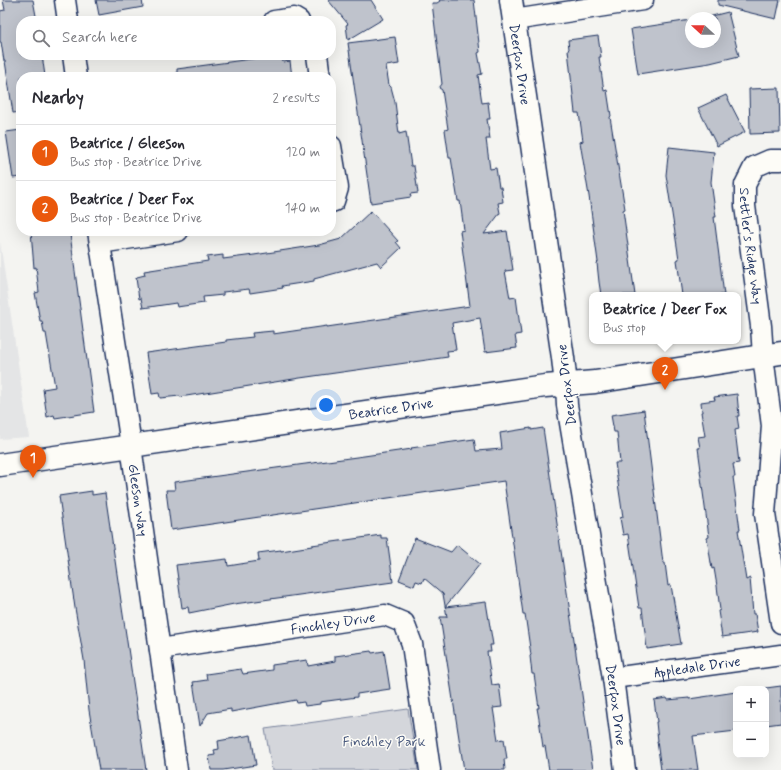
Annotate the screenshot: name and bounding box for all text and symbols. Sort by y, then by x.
north arrow [685,12,721,48]
search box [16,16,336,60]
street label: Deerfox Drive [505,23,534,106]
icon: search [30,27,52,49]
text: Search here [62,28,138,48]
text: Nearby [32,87,84,109]
text: 2 results [273,90,320,107]
text: Beatrice / Gleeson [70,134,185,154]
text: 1 [42,144,48,161]
text: 120 m [286,144,320,161]
text: Bus stop · Beatrice Drive [70,154,202,171]
street label: Settler's Ridge Way [735,188,766,306]
text: Beatrice / Deer Fox [70,190,194,210]
text: 2 [42,200,48,217]
text: 140 m [285,200,320,217]
text: Bus stop · Beatrice Drive [70,210,202,227]
popup [589,292,741,344]
text: Beatrice / Deer Fox [603,300,727,320]
text: Bus stop [603,320,646,337]
street label: Deerfox Drive [553,343,583,427]
pin: 2 [652,357,678,390]
street label: Beatrice Drive [348,394,435,424]
your location [316,395,336,415]
pin: 1 [20,445,46,478]
street label: Gleeson Way [124,463,152,538]
street label: Finchley Drive [290,609,377,639]
street label: Appledale Drive [653,653,742,683]
street label: Deerfox Drive [601,663,630,747]
map controls [733,686,769,758]
button: + [733,686,769,722]
button: − [733,722,769,758]
park label: Finchley Park [342,733,426,751]

